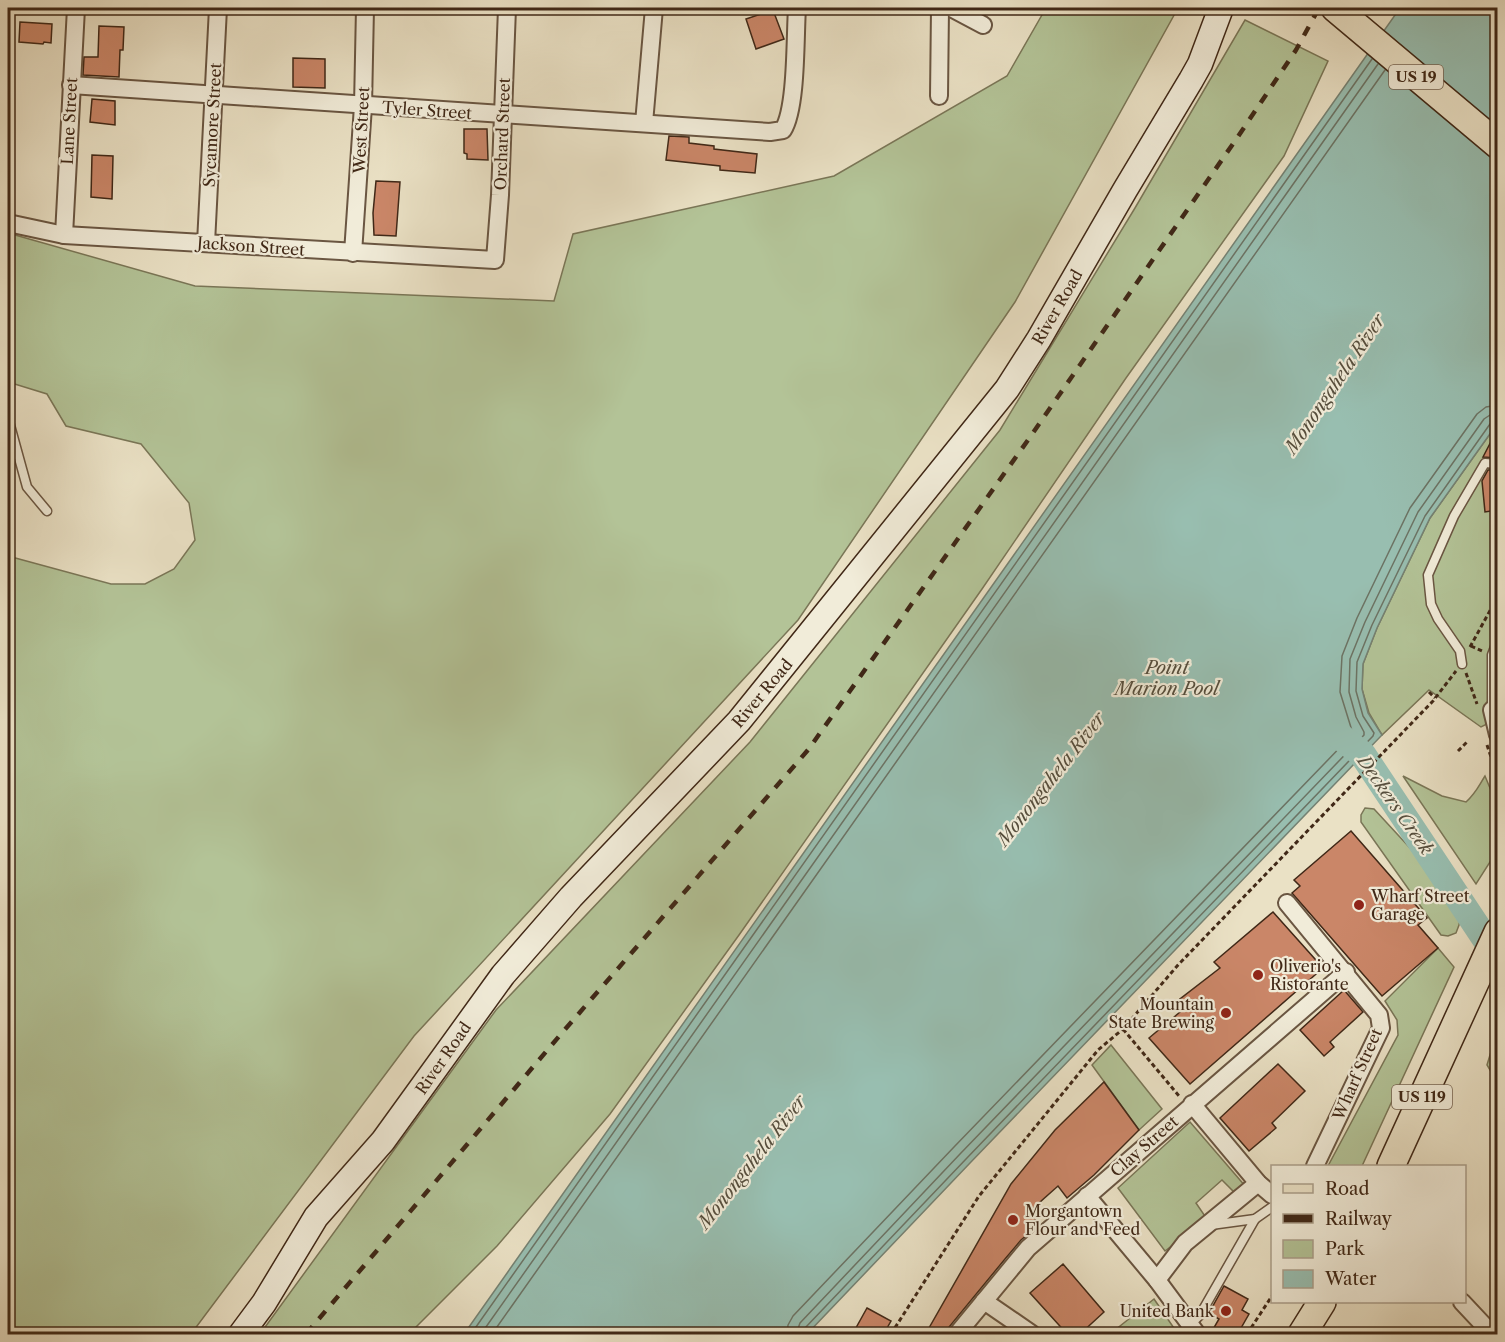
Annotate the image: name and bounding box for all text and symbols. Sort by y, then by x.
street label: Sycamore Street [199,62,225,188]
road number: US 19 [1389,65,1443,89]
street label: Lane Street [57,76,81,165]
street label: Orchard Street [490,77,514,191]
street label: West Street [349,86,373,175]
street label: Tyler Street [381,97,473,123]
street label: Jackson Street [193,232,306,260]
street label: River Road [1027,265,1087,348]
water label: Monongahela River [1279,309,1391,460]
street label: River Road [727,654,797,732]
water label: Point Marion Pool [1113,657,1221,700]
water label: Monongahela River [991,707,1111,852]
water label: Deckers Creek [1351,749,1438,860]
place label: Wharf Street Garage [1370,886,1470,924]
marker: Wharf Street Garage [1352,898,1366,912]
place label: Oliverio's Ristorante [1270,956,1349,994]
marker: Oliverio's Ristorante [1251,968,1265,982]
place label: Mountain State Brewing [1109,994,1215,1032]
marker: Mountain State Brewing [1219,1006,1233,1020]
street label: River Road [411,1018,475,1098]
street label: Wharf Street [1327,1025,1386,1124]
road number: US 119 [1392,1085,1452,1109]
water label: Monongahela River [692,1090,812,1235]
street label: Clay Street [1106,1111,1182,1181]
legend [1271,1165,1466,1303]
text: Road [1325,1178,1370,1200]
place label: Morgantown Flour and Feed [1025,1201,1141,1239]
text: Railway [1325,1208,1393,1230]
marker: Morgantown Flour and Feed [1006,1213,1020,1227]
text: Park [1325,1238,1366,1260]
text: Water [1324,1268,1377,1290]
place label: United Bank [1120,1301,1215,1321]
marker: United Bank [1219,1304,1233,1318]

